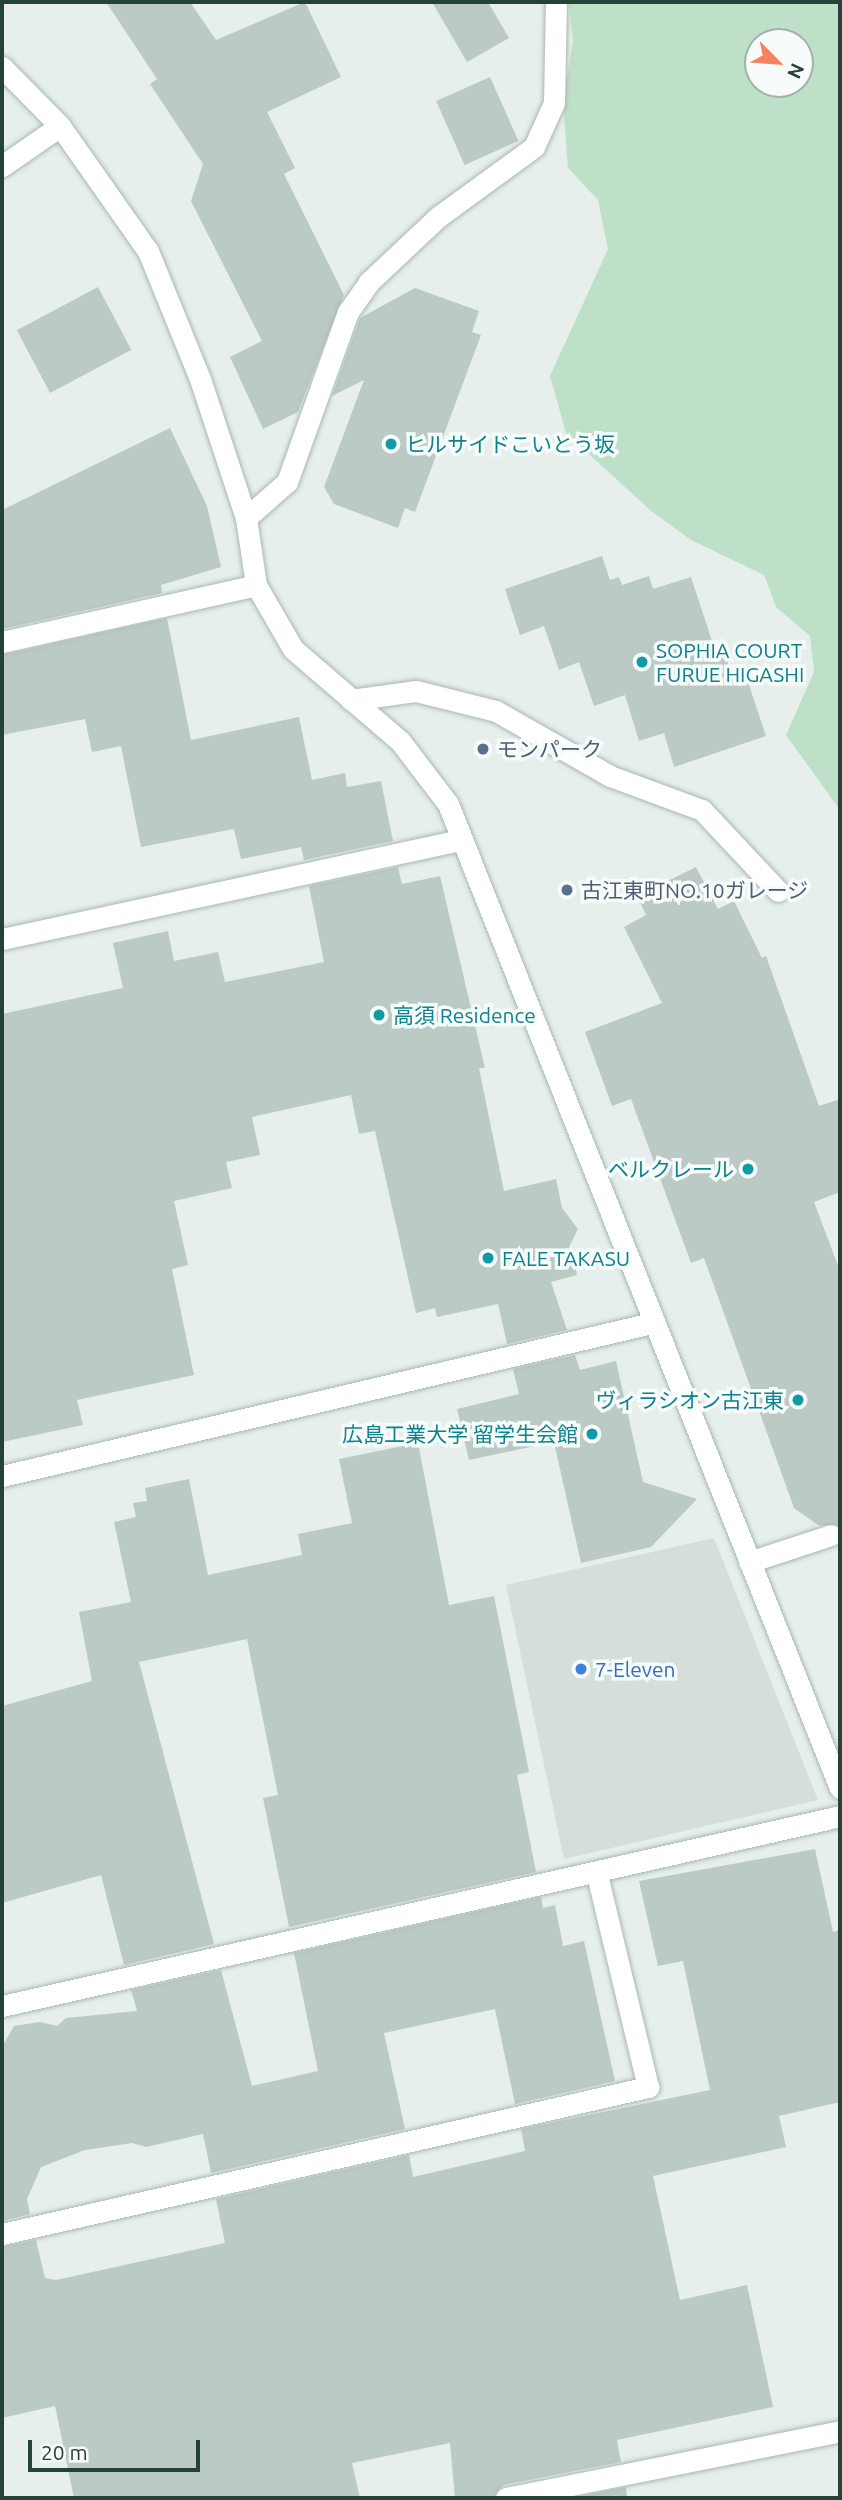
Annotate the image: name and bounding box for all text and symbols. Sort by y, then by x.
north arrow [744,28,814,98]
text: N [783,60,809,82]
place label: ヒルサイドこいとう坂 [405,431,615,457]
marker: ヒルサイドこいとう坂 [383,436,399,452]
place label: SOPHIA COURT FURUE HIGASHI [656,637,804,687]
marker: SOPHIA COURT FURUE HIGASHI [634,654,650,670]
place label: モンパーク [497,736,602,762]
marker: モンパーク [475,741,491,757]
place label: 古江東町NO.10ガレージ [581,877,809,903]
marker: 古江東町NO.10ガレージ [559,882,575,898]
place label: 高須 Residence [393,1002,536,1028]
marker: 高須 Residence [371,1007,387,1023]
place label: ベルクレール [608,1156,734,1182]
marker: ベルクレール [740,1161,756,1177]
place label: FALE TAKASU [502,1245,630,1271]
marker: FALE TAKASU [480,1250,496,1266]
place label: ヴィラシオン古江東 [595,1387,784,1413]
marker: ヴィラシオン古江東 [790,1392,806,1408]
place label: 広島工業大学 留学生会館 [342,1421,578,1447]
marker: 広島工業大学 留学生会館 [584,1426,600,1442]
place label: 7-Eleven [595,1656,676,1682]
marker: 7-Eleven [573,1661,589,1677]
scale bar [32,2426,203,2470]
text: 20 m [41,2440,88,2464]

